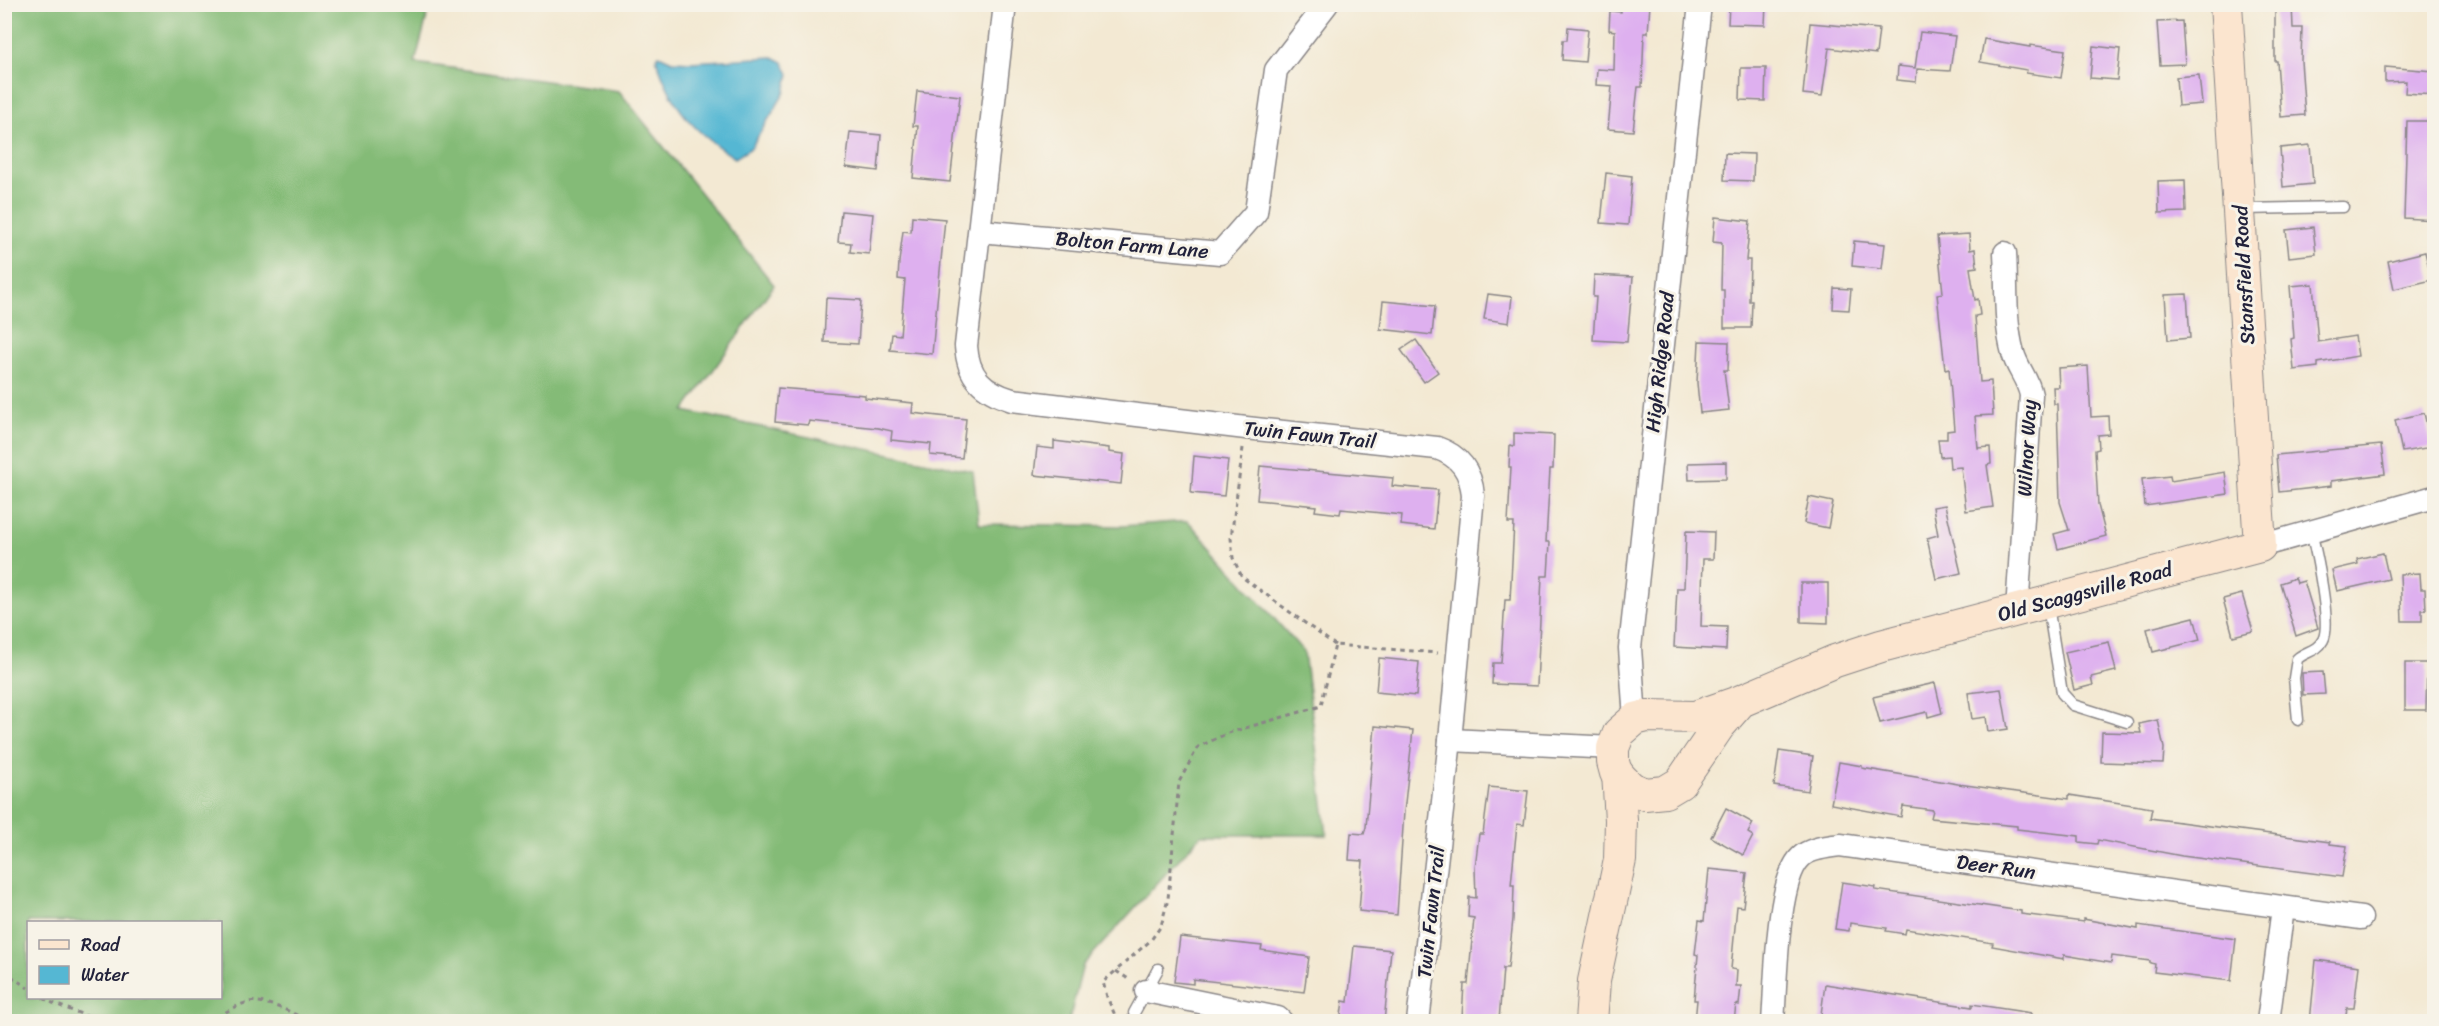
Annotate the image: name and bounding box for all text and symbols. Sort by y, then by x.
street label: Stansfield Road [2223,203,2265,346]
street label: Bolton Farm Lane [1054,221,1210,269]
street label: High Ridge Road [1635,288,1685,434]
street label: Wilnor Way [2007,398,2047,497]
street label: Twin Fawn Trail [1242,411,1378,459]
street label: Old Scaggsville Road [1994,552,2178,632]
street label: Twin Fawn Trail [1407,844,1455,980]
street label: Deer Run [1954,844,2038,890]
legend [27,921,222,999]
text: Road [81,929,121,961]
text: Water [81,959,130,991]

